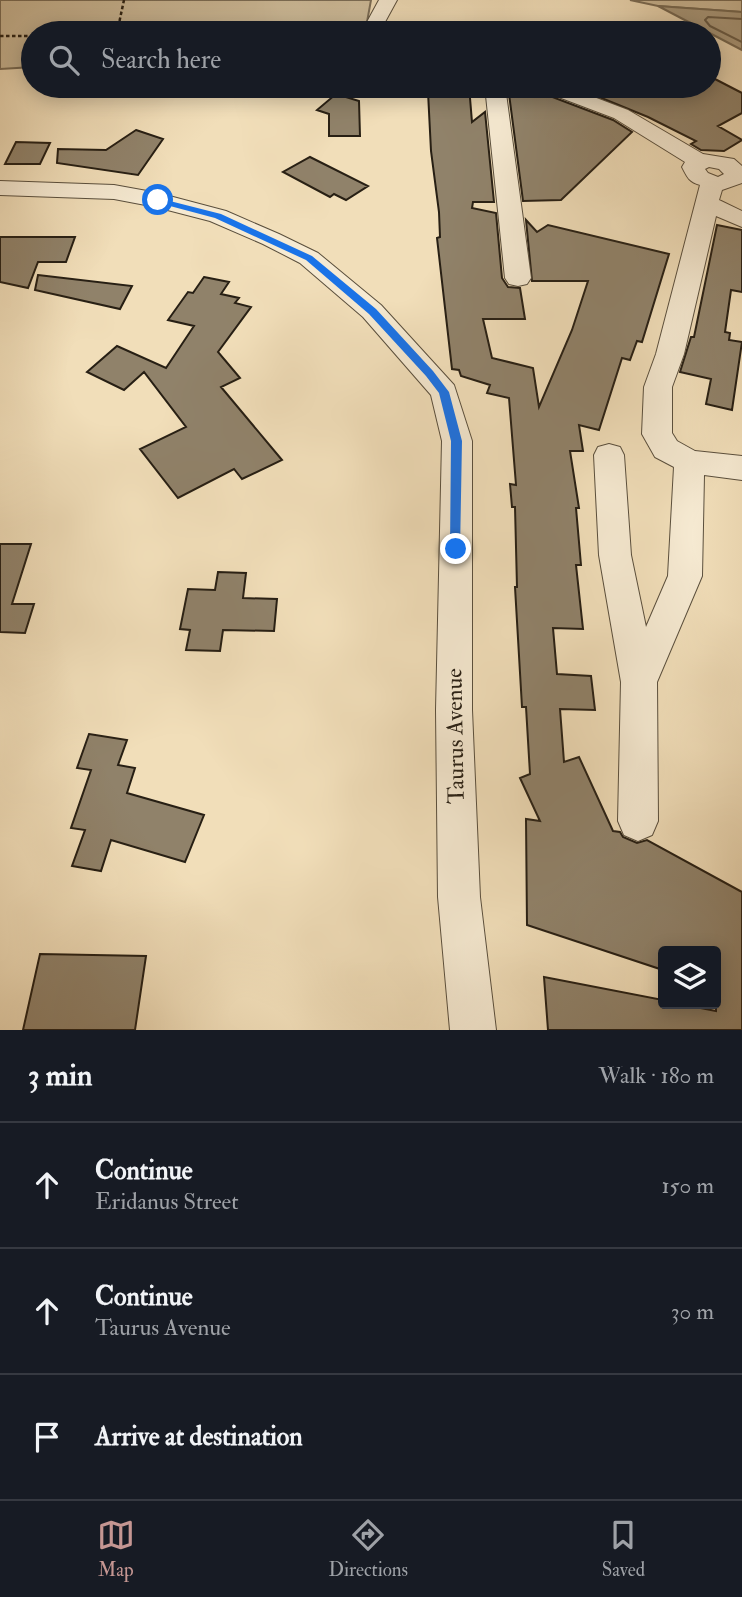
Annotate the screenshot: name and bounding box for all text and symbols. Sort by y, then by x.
search box [21,21,721,98]
icon: search [45,41,83,79]
text: Search here [101,44,221,76]
route start [142,184,173,215]
route end [440,533,471,564]
street label: Taurus Avenue [439,668,471,804]
map controls [658,946,721,1009]
button: layers [658,946,721,1009]
text: 3 min [28,1057,93,1094]
text: Walk · 180 m [599,1061,714,1090]
text: Continue [95,1155,193,1187]
icon: ahead [28,1166,66,1204]
text: 150 m [661,1171,714,1200]
text: Eridanus Street [95,1187,239,1216]
text: Continue [95,1281,193,1313]
icon: ahead [28,1292,66,1330]
text: 30 m [671,1297,714,1326]
text: Taurus Avenue [95,1313,231,1342]
icon: arrive [28,1418,66,1456]
text: Arrive at destination [95,1421,303,1453]
tab: Map [97,1516,135,1582]
tab: Directions [328,1516,408,1582]
tab: Saved [602,1516,645,1582]

